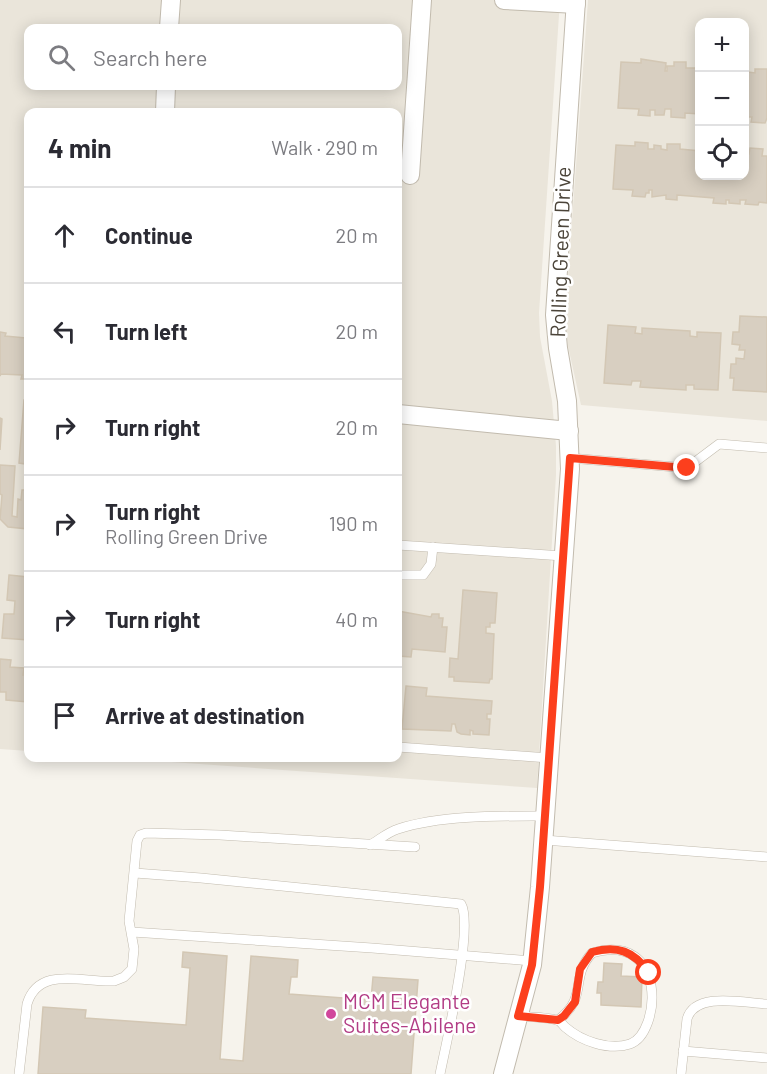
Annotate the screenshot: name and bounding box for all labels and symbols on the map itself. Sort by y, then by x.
street label: Rolling Green Drive [544,166,575,338]
route end [673,454,699,480]
route start [635,959,661,985]
place label: MCM Elegante Suites-Abilene [343,988,477,1037]
marker: MCM Elegante Suites-Abilene [324,1007,338,1021]

